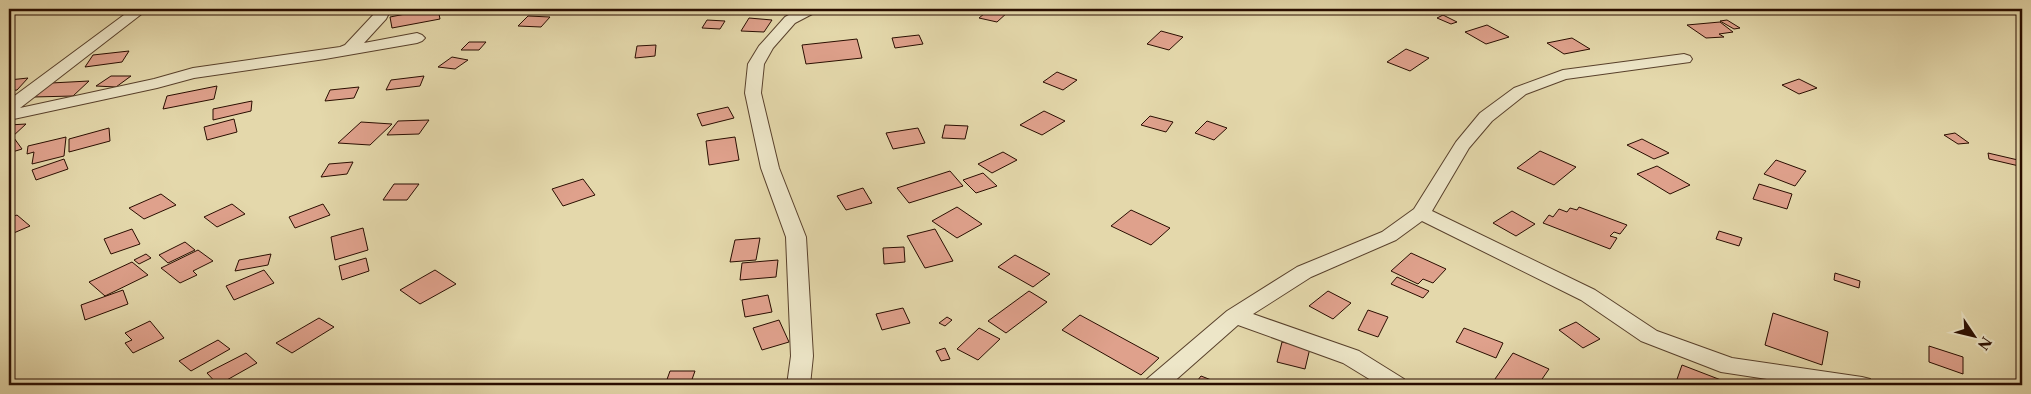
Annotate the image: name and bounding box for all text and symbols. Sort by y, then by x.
north arrow [1948,312,1998,362]
text: N [1974,333,1996,354]

